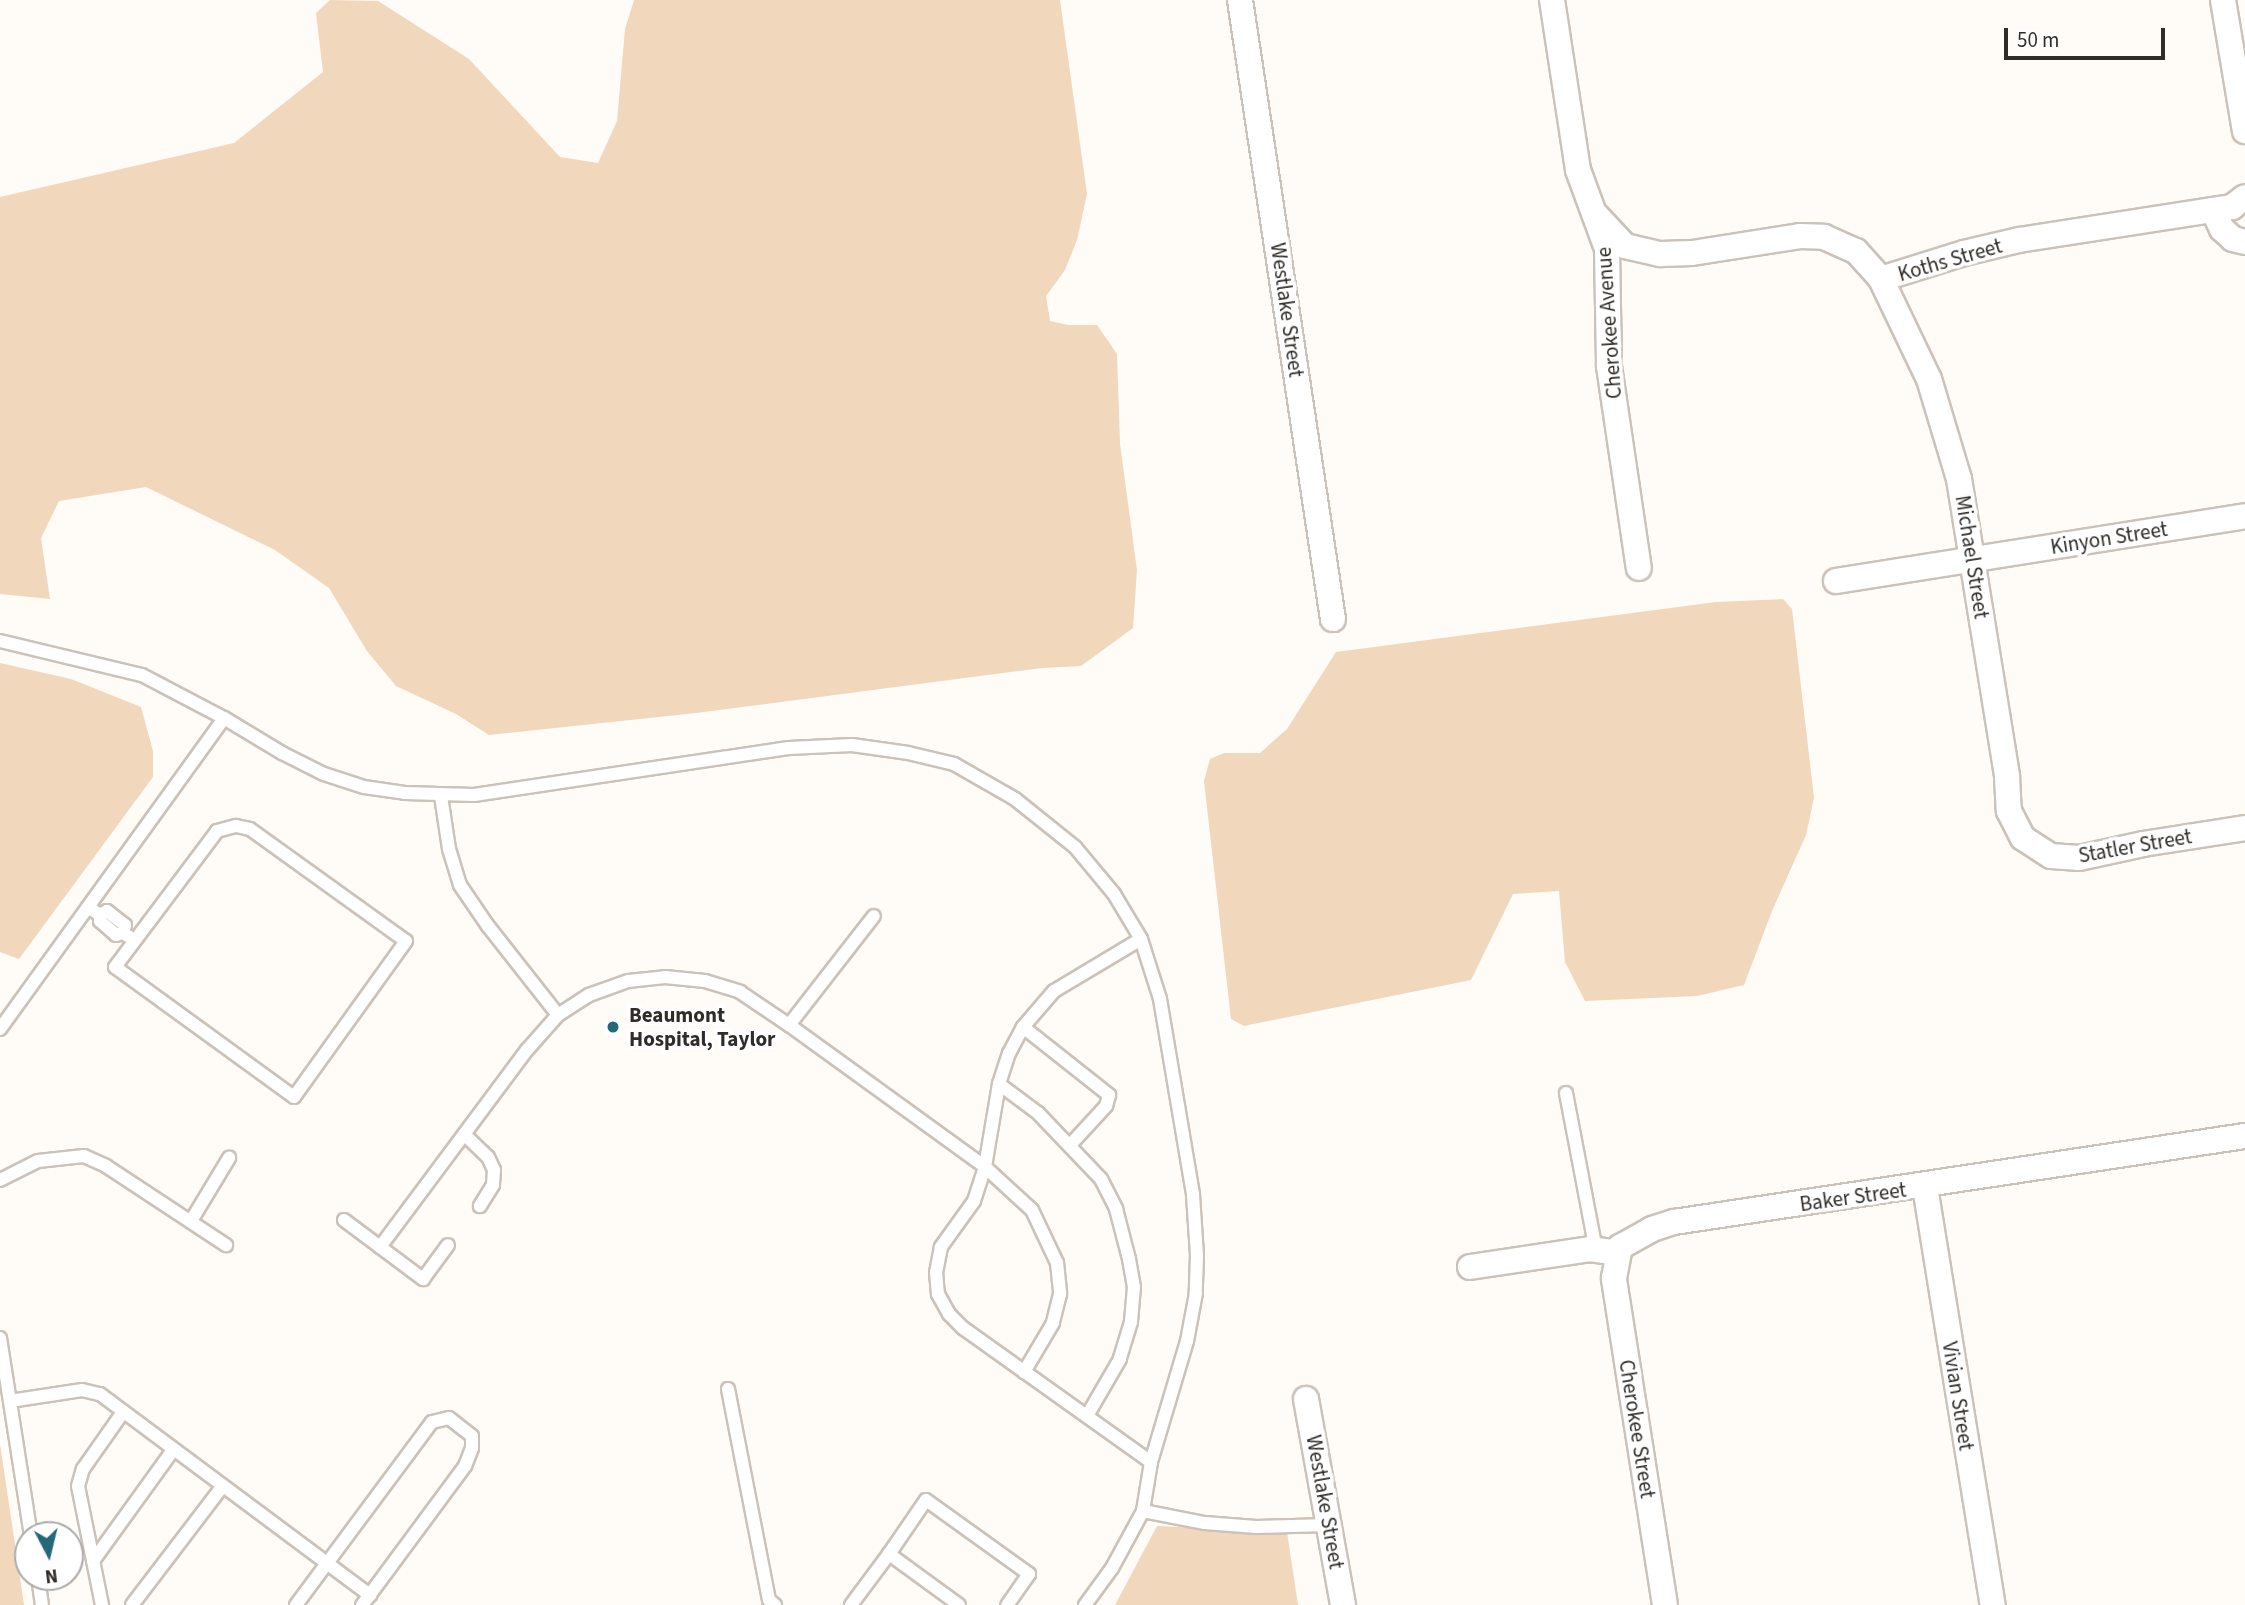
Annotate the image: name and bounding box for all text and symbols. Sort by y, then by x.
scale bar [2007,14,2168,58]
text: 50 m [2017,25,2059,55]
street label: Koths Street [1895,233,2005,287]
street label: Westlake Street [1265,241,1309,379]
street label: Cherokee Avenue [1591,246,1627,400]
street label: Michael Street [1950,493,1994,621]
street label: Kinyon Street [2049,516,2169,560]
street label: Statler Street [2076,824,2194,868]
place label: Beaumont Hospital, Taylor [629,1002,775,1052]
marker: Beaumont Hospital, Taylor [603,1017,623,1037]
street label: Baker Street [1798,1177,1908,1217]
street label: Vivian Street [1937,1340,1979,1452]
street label: Cherokee Street [1614,1358,1660,1500]
street label: Westlake Street [1301,1433,1349,1571]
north arrow [14,1521,84,1591]
text: N [43,1561,59,1590]

